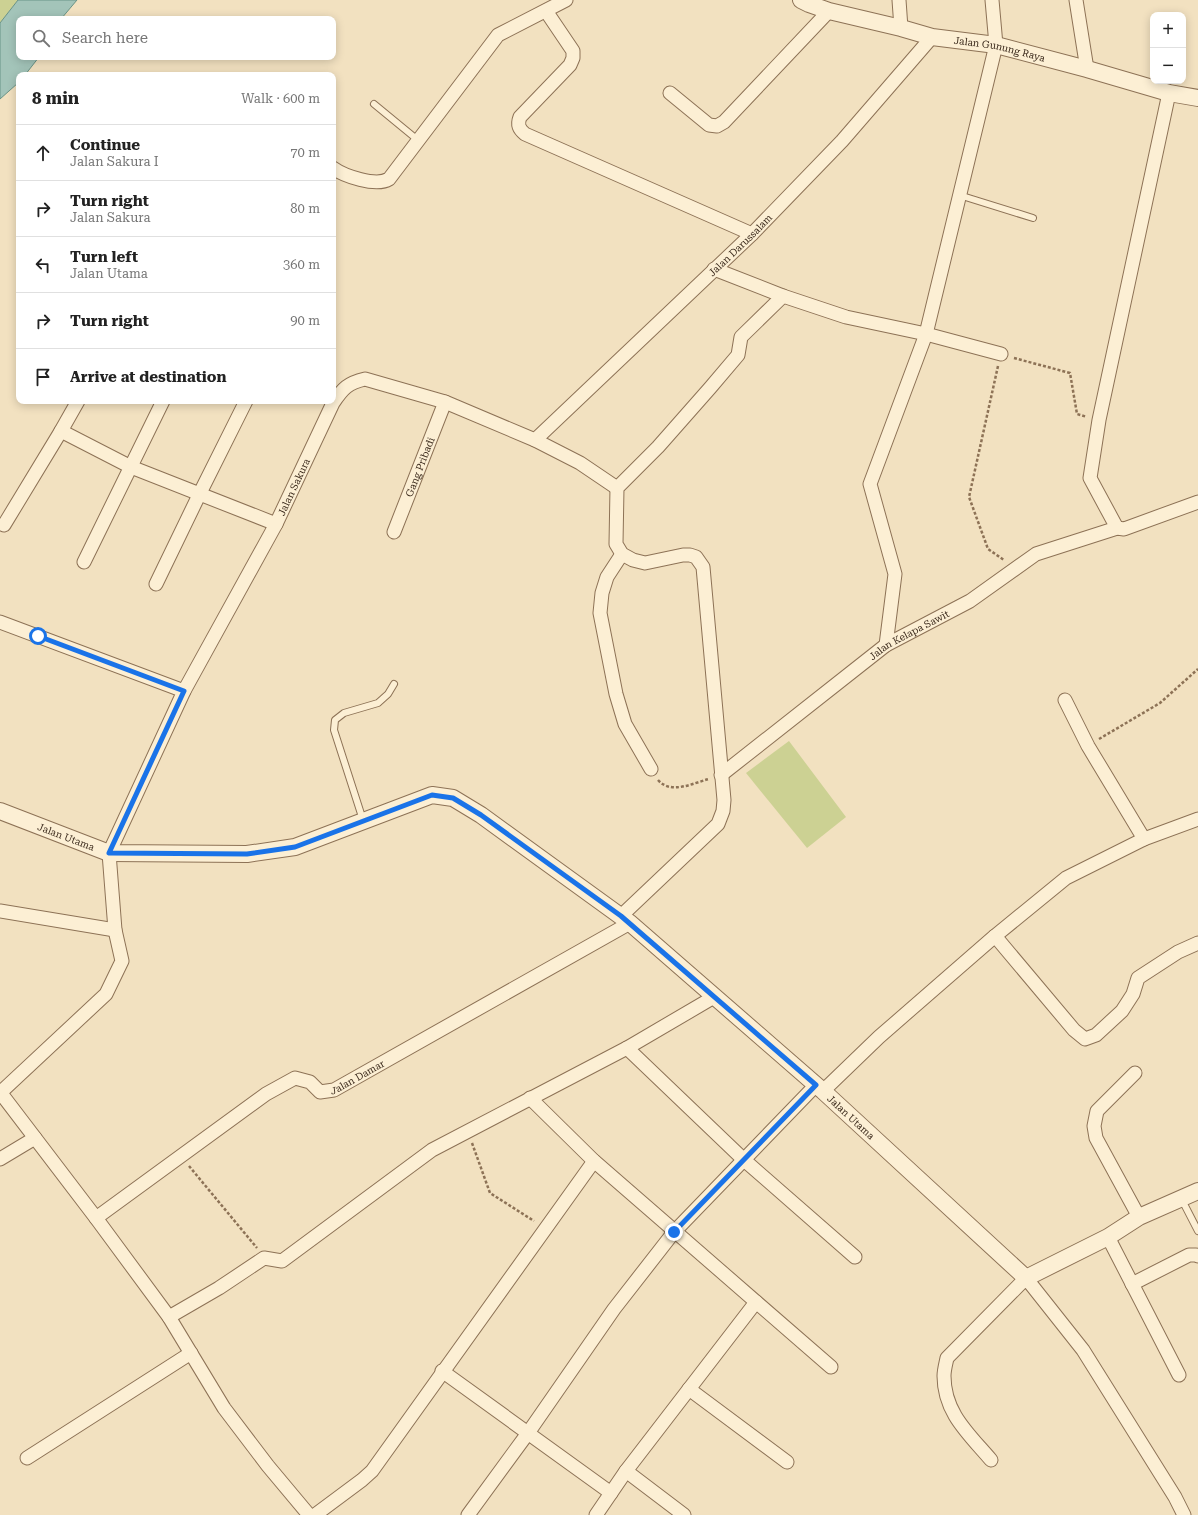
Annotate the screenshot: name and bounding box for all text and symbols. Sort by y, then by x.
map controls [1150,12,1186,84]
button: + [1150,12,1186,48]
search box [16,16,336,60]
icon: search [30,27,52,49]
text: Search here [62,29,148,47]
street label: Jalan Gunung Raya [953,35,1047,64]
button: − [1150,48,1186,84]
text: 8 min [32,88,79,108]
text: Walk · 600 m [241,91,320,106]
text: Continue [70,136,140,154]
icon: ahead [32,142,54,164]
text: 70 m [290,145,320,160]
text: Jalan Sakura I [70,154,159,169]
text: Turn right [70,192,149,210]
icon: right [32,198,54,220]
text: 80 m [290,201,320,216]
text: Jalan Sakura [70,210,151,225]
street label: Jalan Darussalam [706,212,774,279]
text: Turn left [70,248,138,266]
icon: left [32,254,54,276]
text: 360 m [283,257,320,272]
text: Jalan Utama [70,266,148,281]
icon: right [32,310,54,332]
text: Turn right [70,312,149,330]
text: 90 m [290,313,320,328]
icon: arrive [32,366,54,388]
text: Arrive at destination [70,368,226,386]
street label: Gang Pribadi [403,436,437,498]
street label: Jalan Sakura [276,456,312,517]
street label: Jalan Kelapa Sawit [867,608,951,662]
route start [29,627,47,645]
street label: Jalan Utama [36,821,97,853]
street label: Jalan Damar [330,1058,386,1096]
street label: Jalan Utama [825,1093,877,1142]
route end [665,1223,683,1241]

